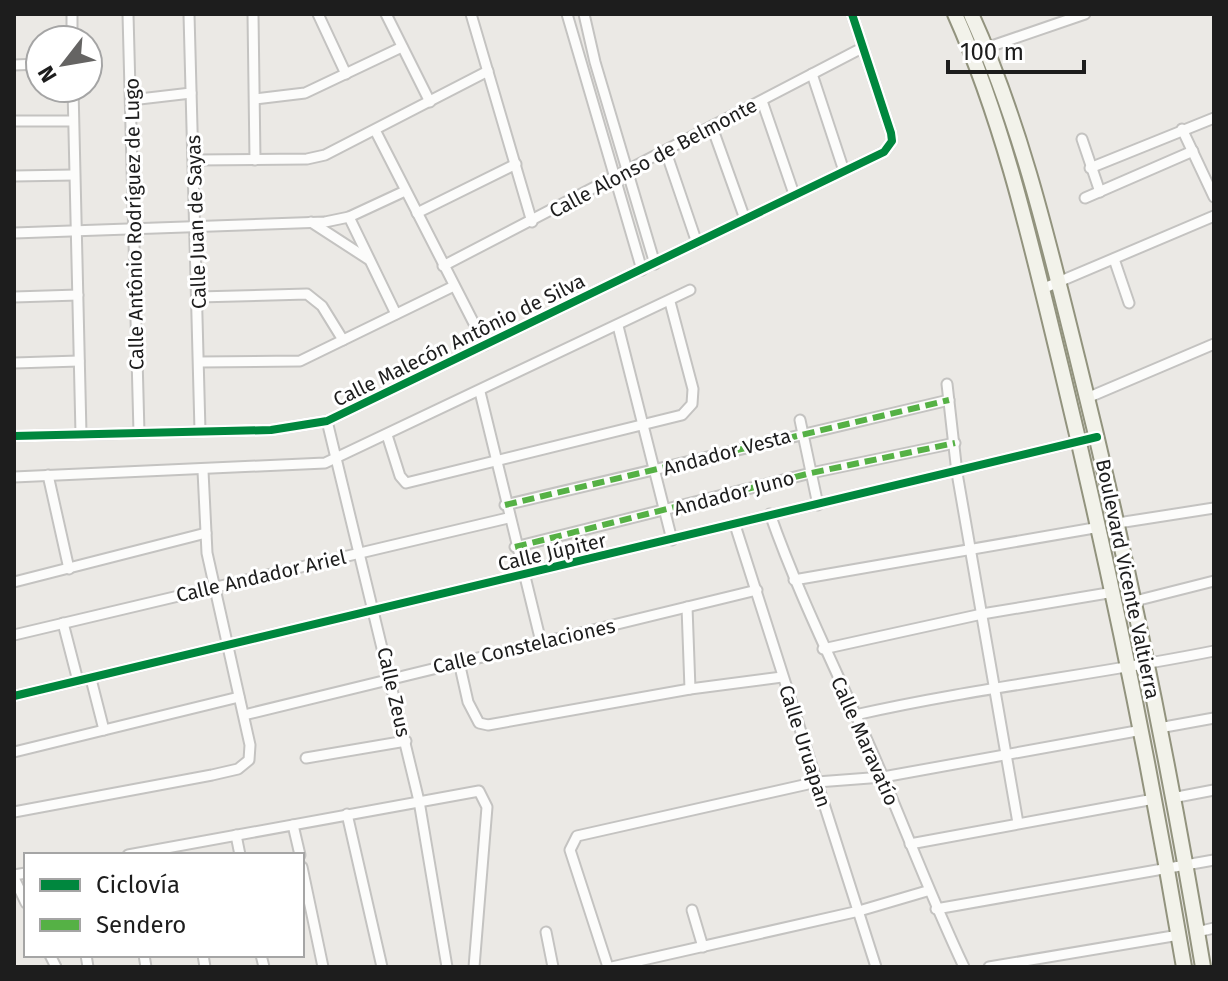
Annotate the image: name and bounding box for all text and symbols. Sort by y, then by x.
north arrow [24,24,104,104]
scale bar [948,24,1084,74]
text: 100 m [960,38,1024,66]
text: N [32,61,63,87]
street label: Calle Antônio Rodríguez de Lugo [119,78,149,370]
street label: Calle Alonso de Belmonte [545,93,761,223]
street label: Calle Juan de Sayas [181,134,211,310]
street label: Calle Malecón Antônio de Silva [329,268,589,412]
street label: Andador Vesta [660,423,794,481]
street label: Boulevard Vicente Valtierra [1091,457,1165,701]
street label: Andador Juno [671,465,797,521]
street label: Calle Júpiter [496,528,609,576]
street label: Calle Andador Ariel [174,545,348,607]
street label: Calle Constelaciones [431,613,617,679]
street label: Calle Zeus [372,645,416,739]
street label: Calle Maravatío [826,673,904,809]
street label: Calle Uruapan [774,682,836,810]
legend [24,853,304,957]
text: Ciclovía [96,871,180,899]
text: Sendero [96,911,186,939]

